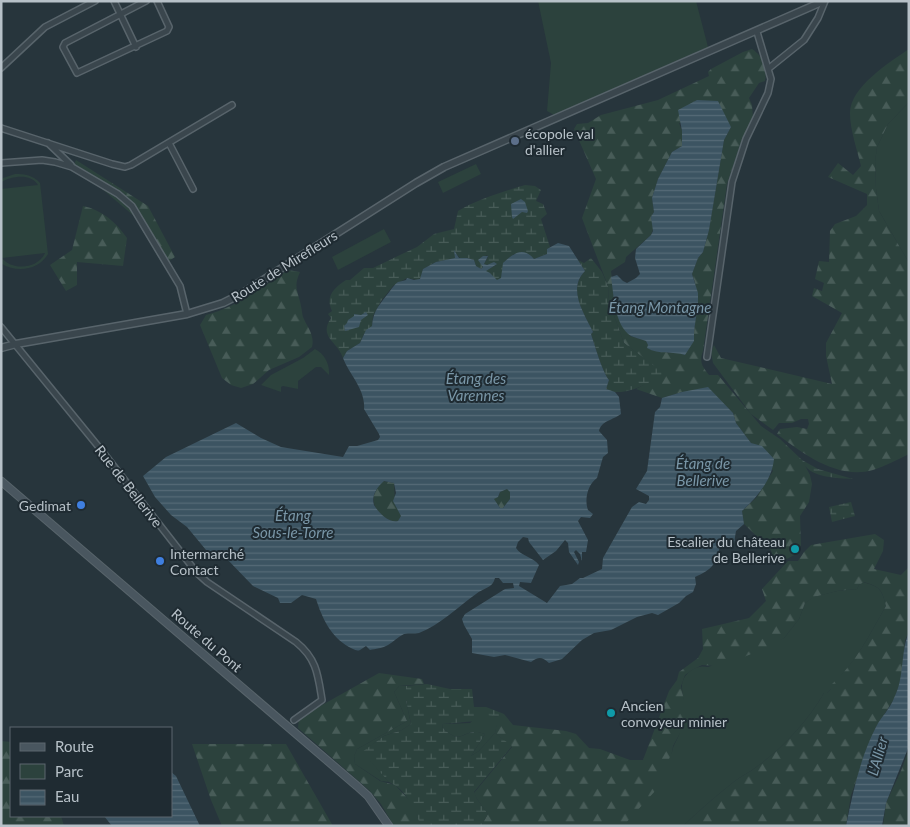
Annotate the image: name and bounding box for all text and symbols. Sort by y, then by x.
place label: écopole val d'allier [525,125,594,158]
marker: écopole val d'allier [509,135,521,147]
street label: Route de Mirefleurs [228,227,340,305]
water label: Étang Montagne [609,298,711,316]
water label: Étang des Varennes [446,369,506,404]
street label: Rue de Bellerive [92,442,166,530]
water label: Étang de Bellerive [676,454,730,489]
place label: Gedimat [19,497,71,514]
marker: Gedimat [75,499,87,511]
water label: Étang Sous-le-Torre [252,506,334,541]
place label: Escalier du château de Bellerive [667,533,785,566]
marker: Escalier du château de Bellerive [789,543,801,555]
place label: Intermarché Contact [170,545,244,578]
marker: Intermarché Contact [154,555,166,567]
street label: Route du Pont [168,605,246,675]
place label: Ancien convoyeur minier [621,697,727,730]
marker: Ancien convoyeur minier [605,707,617,719]
legend [10,727,172,817]
water label: L'Allier [863,734,891,778]
text: Route [55,737,94,755]
text: Parc [55,762,84,780]
text: Eau [55,787,79,805]

